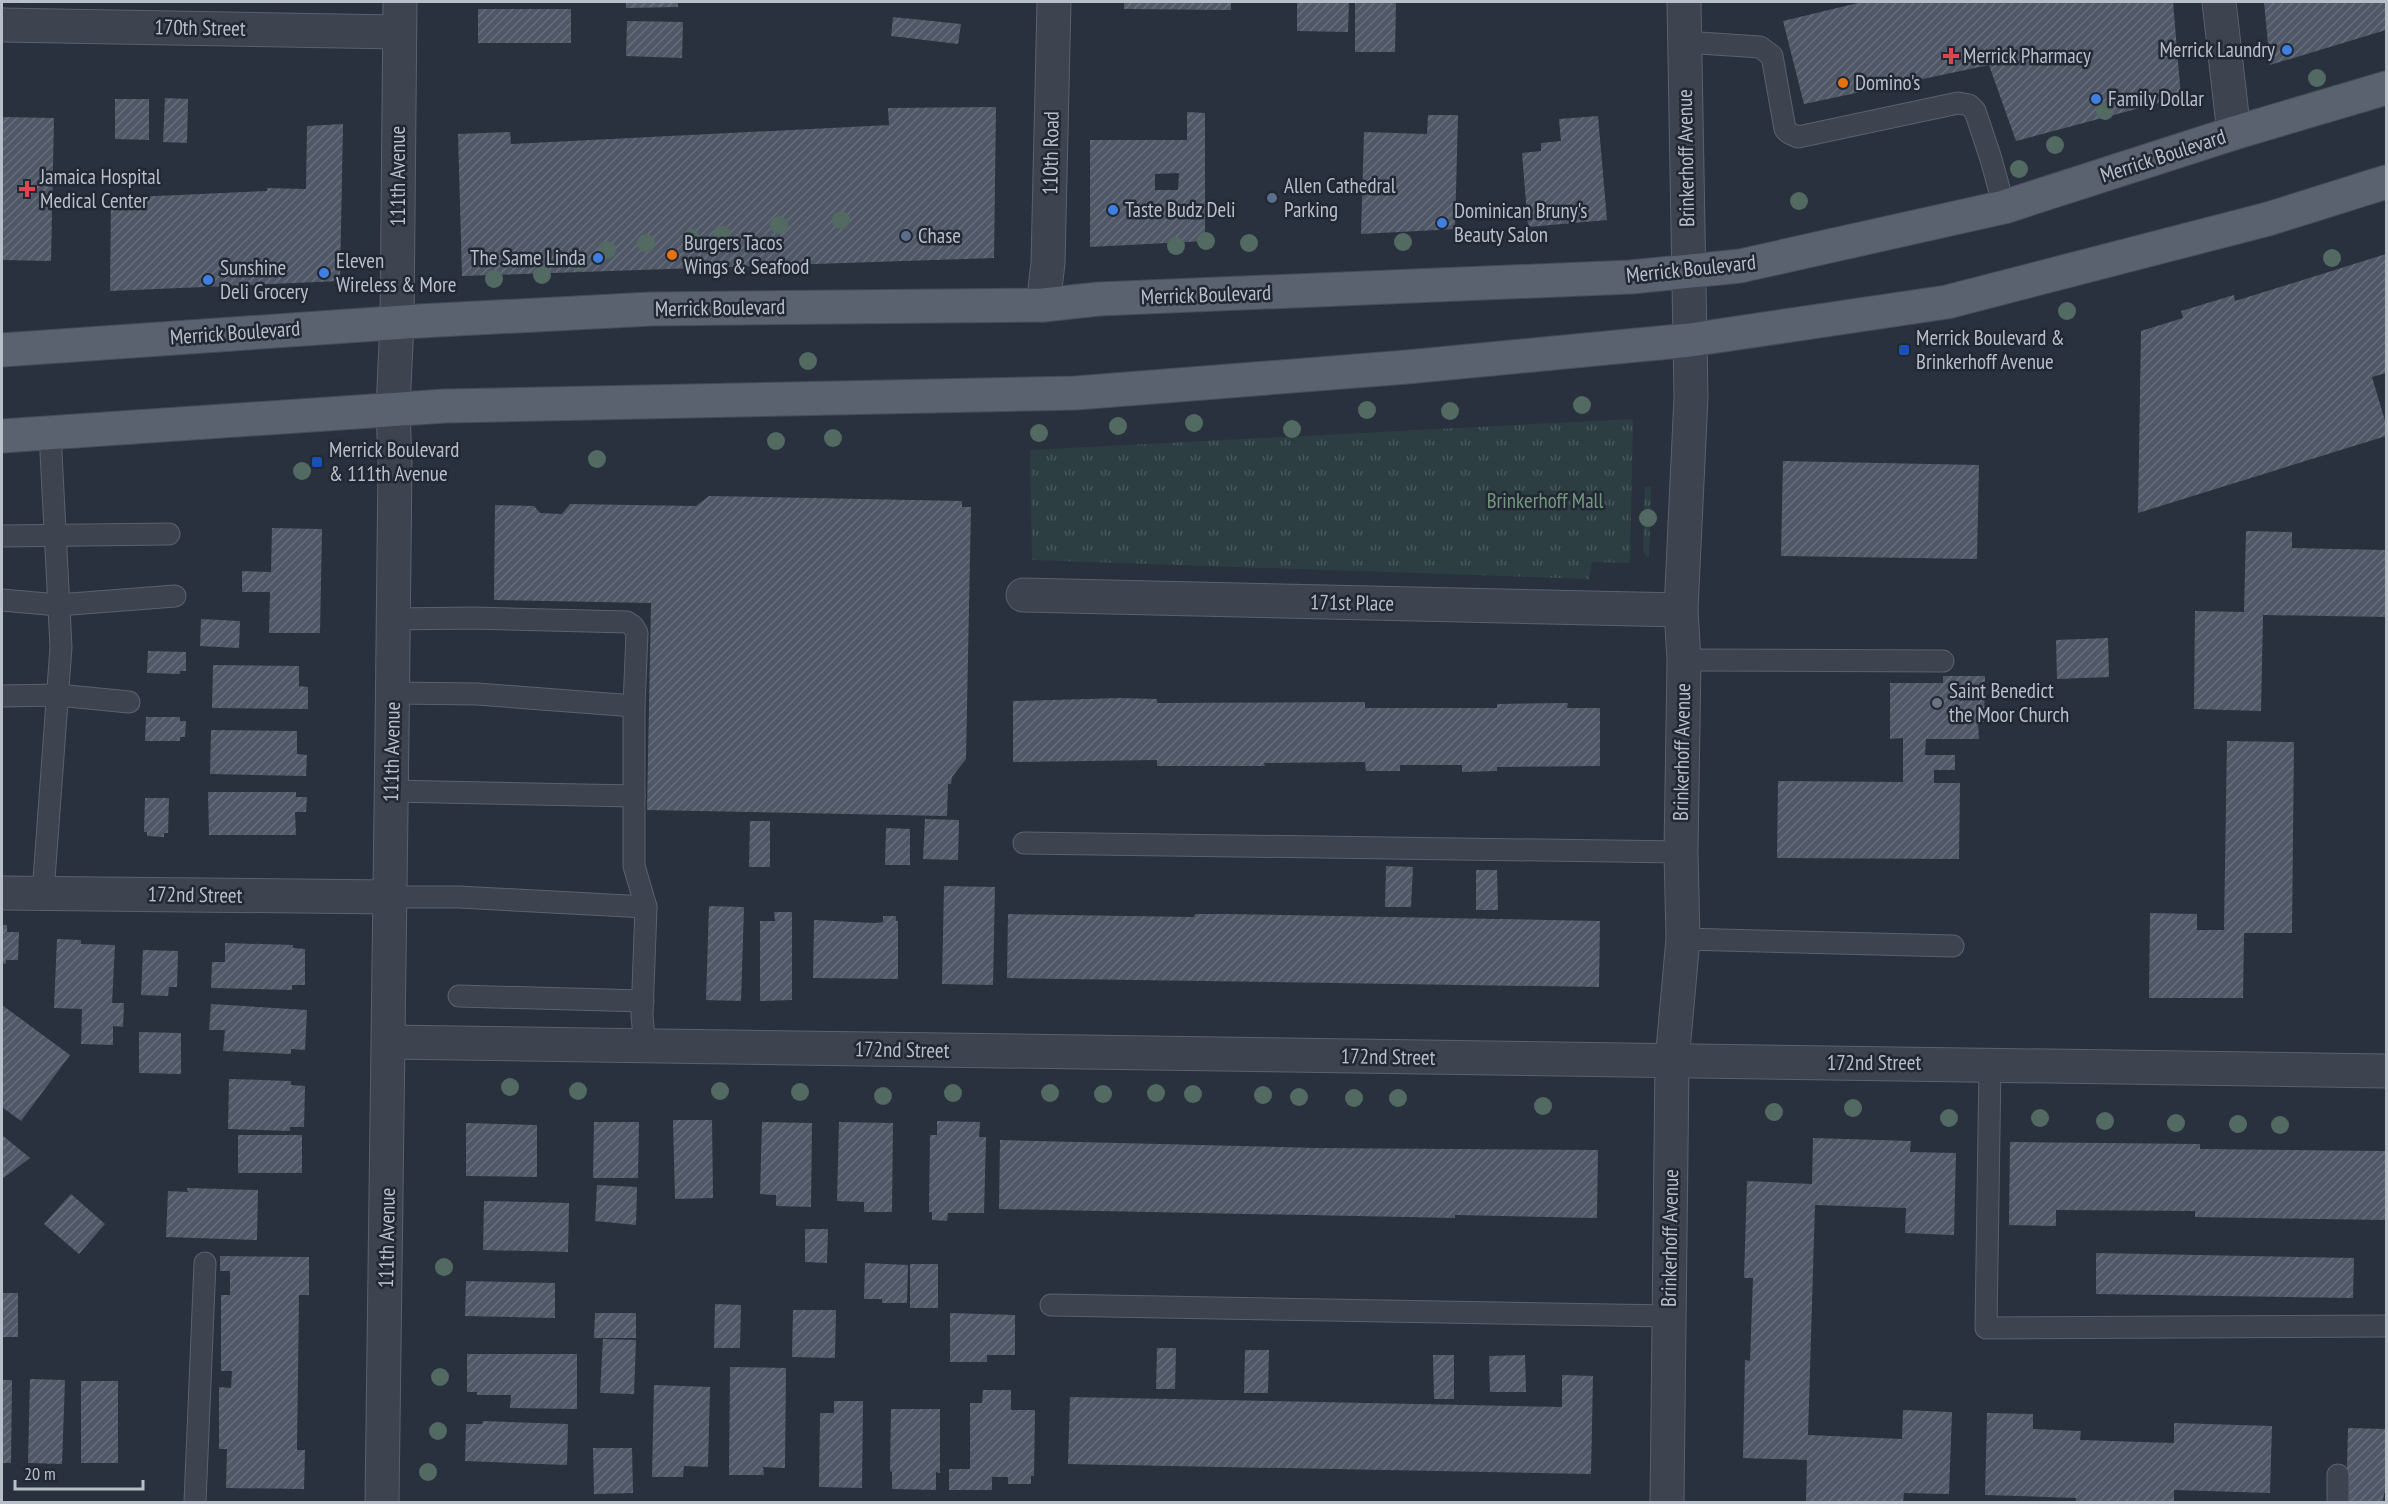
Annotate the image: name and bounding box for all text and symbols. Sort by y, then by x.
street label: 170th Street [154,13,246,42]
place label: Merrick Laundry [2159,36,2275,63]
place label: Merrick Pharmacy [1963,42,2091,69]
marker: Merrick Laundry [2280,43,2294,57]
marker: Merrick Pharmacy [1944,49,1958,63]
place label: Domino's [1855,69,1920,96]
marker: Domino's [1836,76,1850,90]
place label: Family Dollar [2108,85,2204,112]
street label: Brinkerhoff Avenue [1671,89,1700,227]
marker: Family Dollar [2089,92,2103,106]
street label: 110th Road [1036,111,1065,195]
street label: Merrick Boulevard [2097,123,2229,189]
street label: 111th Avenue [384,126,411,226]
place label: Jamaica Hospital Medical Center [39,163,161,214]
place label: Allen Cathedral Parking [1284,172,1396,223]
marker: Jamaica Hospital Medical Center [18,180,36,198]
marker: Allen Cathedral Parking [1265,191,1279,205]
place label: Taste Budz Deli [1125,196,1236,223]
place label: Dominican Bruny's Beauty Salon [1454,197,1587,248]
marker: Taste Budz Deli [1106,203,1120,217]
marker: Dominican Bruny's Beauty Salon [1435,216,1449,230]
place label: Chase [918,222,961,249]
place label: Burgers Tacos Wings & Seafood [684,229,809,280]
marker: Chase [899,229,913,243]
place label: The Same Linda [470,244,586,271]
place label: Eleven Wireless & More [336,247,456,298]
marker: Burgers Tacos Wings & Seafood [665,248,679,262]
street label: Merrick Boulevard [1625,248,1757,289]
marker: The Same Linda [591,251,605,265]
place label: Sunshine Deli Grocery [220,254,308,305]
marker: Eleven Wireless & More [317,266,331,280]
marker: Sunshine Deli Grocery [201,273,215,287]
street label: Merrick Boulevard [1140,279,1272,310]
street label: Merrick Boulevard [655,293,785,322]
street label: Merrick Boulevard [169,314,301,351]
place label: Merrick Boulevard & Brinkerhoff Avenue [1916,324,2065,375]
marker: Merrick Boulevard & Brinkerhoff Avenue [1897,343,1911,357]
place label: Merrick Boulevard & 111th Avenue [329,436,459,487]
marker: Merrick Boulevard & 111th Avenue [310,455,324,469]
park label: Brinkerhoff Mall [1487,487,1603,514]
street label: 171st Place [1310,588,1394,617]
place label: Saint Benedict the Moor Church [1949,677,2069,728]
street label: Brinkerhoff Avenue [1667,683,1696,821]
marker: Saint Benedict the Moor Church [1930,696,1944,710]
street label: 111th Avenue [377,702,406,802]
street label: 172nd Street [147,880,243,909]
street label: 172nd Street [854,1035,950,1064]
street label: 172nd Street [1340,1042,1436,1071]
street label: 172nd Street [1827,1049,1922,1076]
street label: Brinkerhoff Avenue [1655,1169,1684,1307]
street label: 111th Avenue [372,1188,401,1288]
scale bar [15,1453,142,1491]
text: 20 m [24,1462,56,1485]

